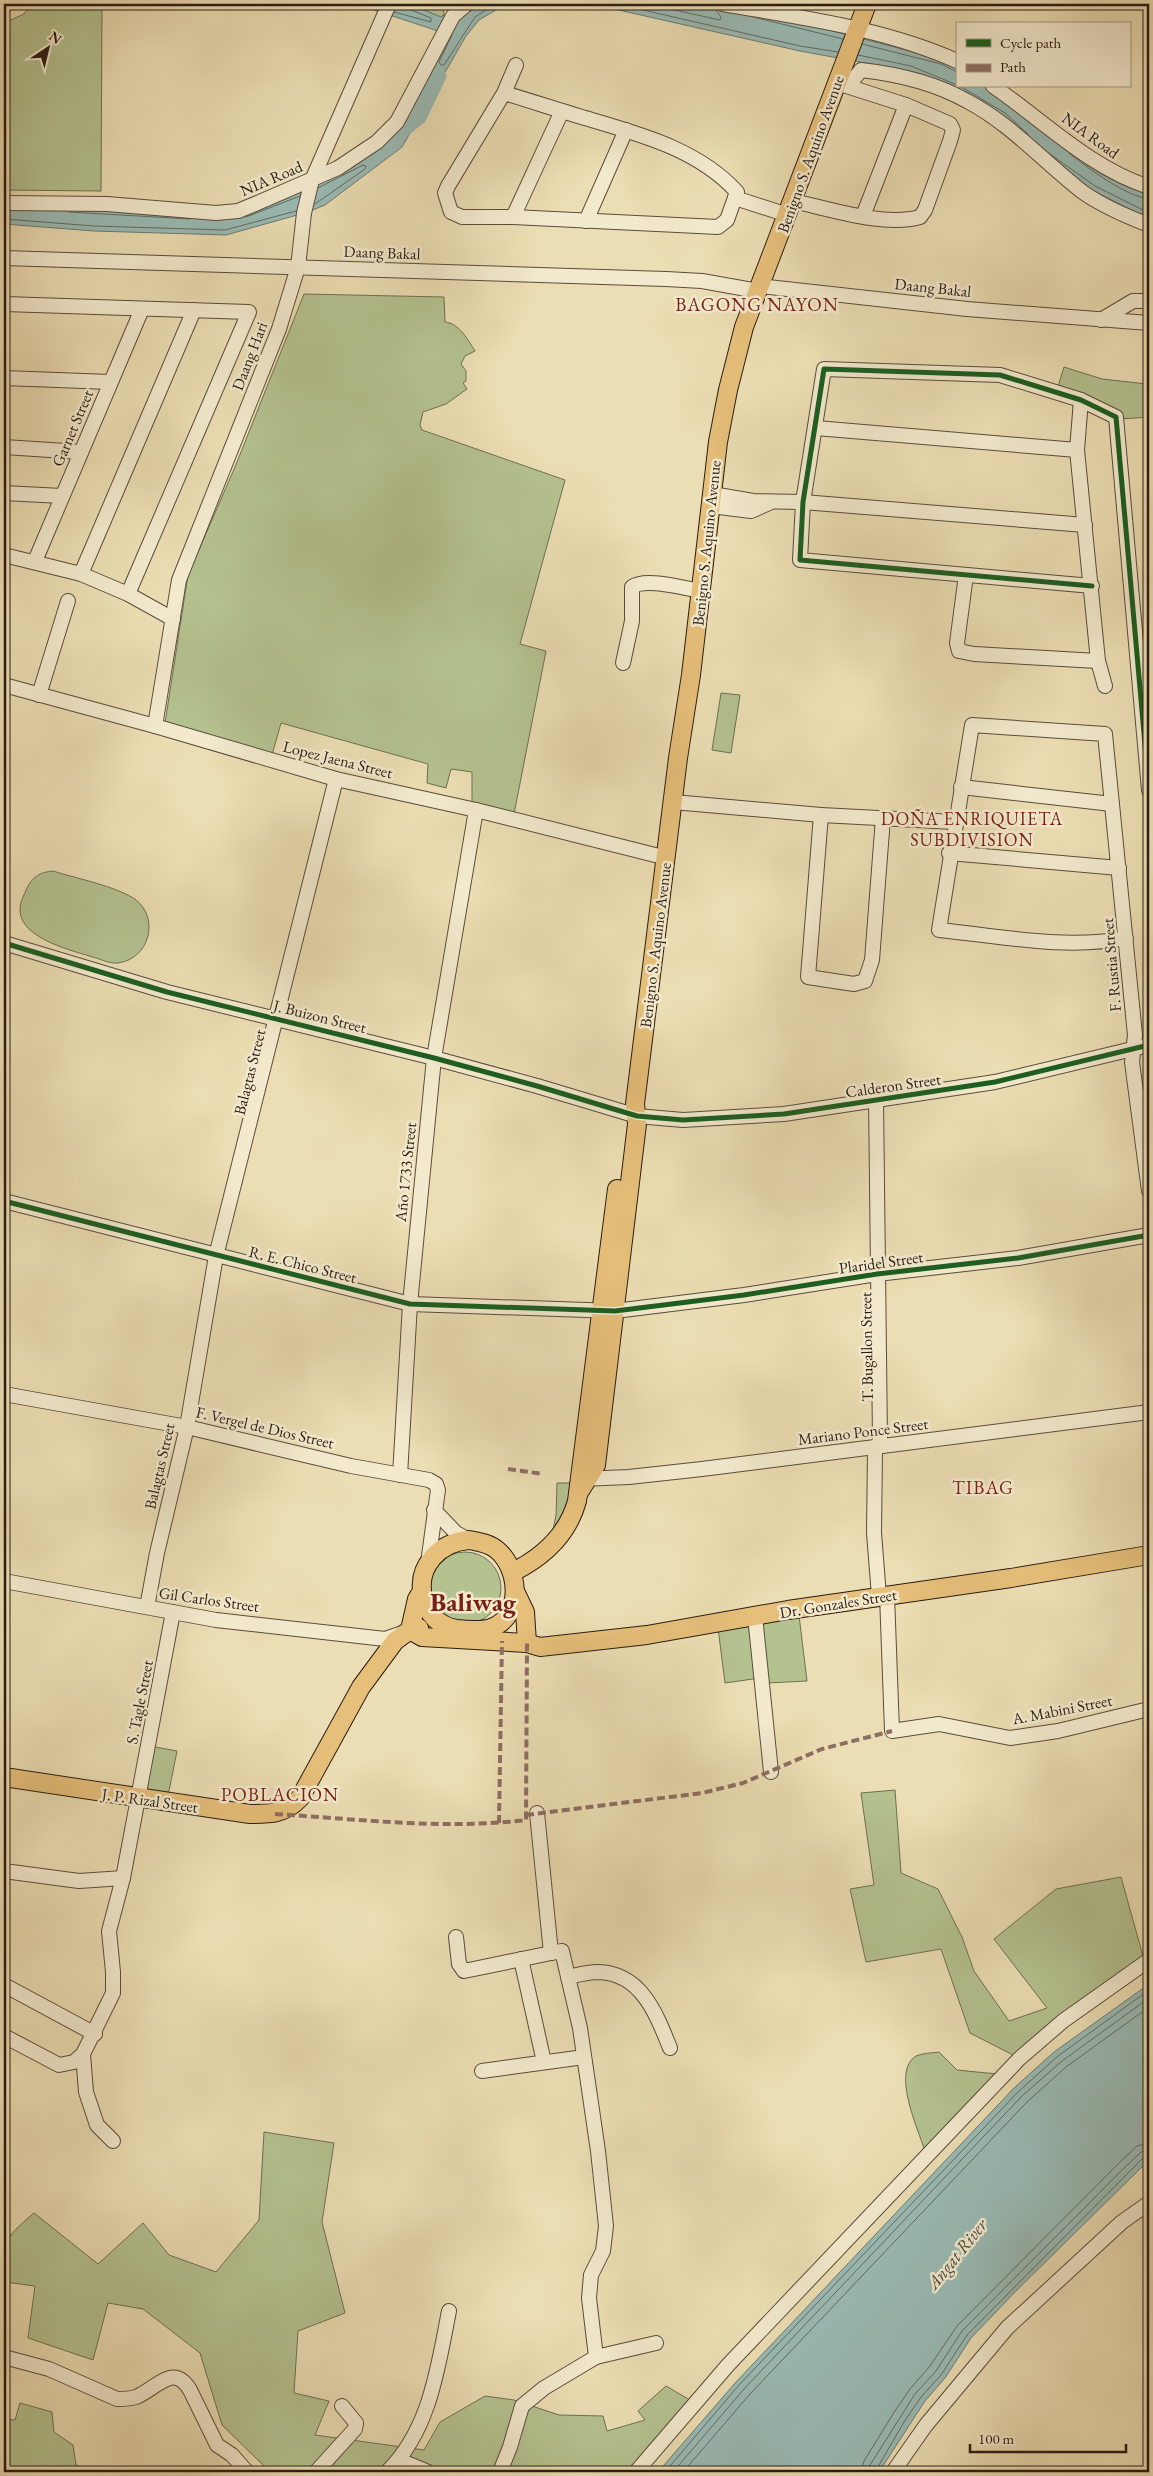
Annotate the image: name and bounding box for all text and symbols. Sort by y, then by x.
north arrow [22,22,72,72]
legend [956,22,1130,88]
text: N [46,27,66,48]
text: Cycle path [1000,33,1062,52]
text: Path [1000,57,1026,76]
street label: Benigno S. Aquino Avenue [772,73,849,236]
street label: NIA Road [1058,108,1124,164]
street label: NIA Road [237,156,306,201]
street label: Daang Bakal [343,241,421,264]
street label: Daang Bakal [894,273,972,302]
district label: BAGONG NAYON [675,292,839,317]
street label: Daang Hari [227,319,272,394]
street label: Garnet Street [47,387,98,470]
street label: Benigno S. Aquino Avenue [687,459,726,627]
street label: Lopez Jaena Street [281,736,395,783]
district label: DOÑA ENRIQUIETA SUBDIVISION [881,807,1063,851]
street label: Benigno S. Aquino Avenue [635,861,676,1029]
street label: F. Rustia Street [1097,917,1126,1013]
street label: J. Buizon Street [269,994,368,1038]
street label: Balagtas Street [229,1027,270,1117]
street label: Calderon Street [844,1068,942,1103]
street label: Año 1733 Street [390,1121,421,1224]
street label: R. E. Chico Street [247,1241,359,1288]
street label: Plaridel Street [838,1246,925,1279]
street label: T. Bugallon Street [855,1292,878,1402]
street label: F. Vergel de Dios Street [194,1401,336,1454]
street label: Mariano Ponce Street [797,1413,929,1450]
street label: Balagtas Street [139,1421,180,1511]
district label: TIBAG [952,1475,1014,1500]
street label: Gil Carlos Street [157,1582,260,1617]
street label: Dr. Gonzales Street [778,1584,898,1623]
district label: Baliwag [430,1585,517,1619]
street label: S. Tagle Street [121,1658,158,1746]
street label: A. Mabini Street [1009,1690,1114,1730]
district label: POBLACION [221,1782,339,1807]
street label: J. P. Rizal Street [99,1783,199,1818]
water label: Angat River [920,2213,993,2296]
scale bar [970,2421,1127,2453]
text: 100 m [978,2429,1015,2448]

